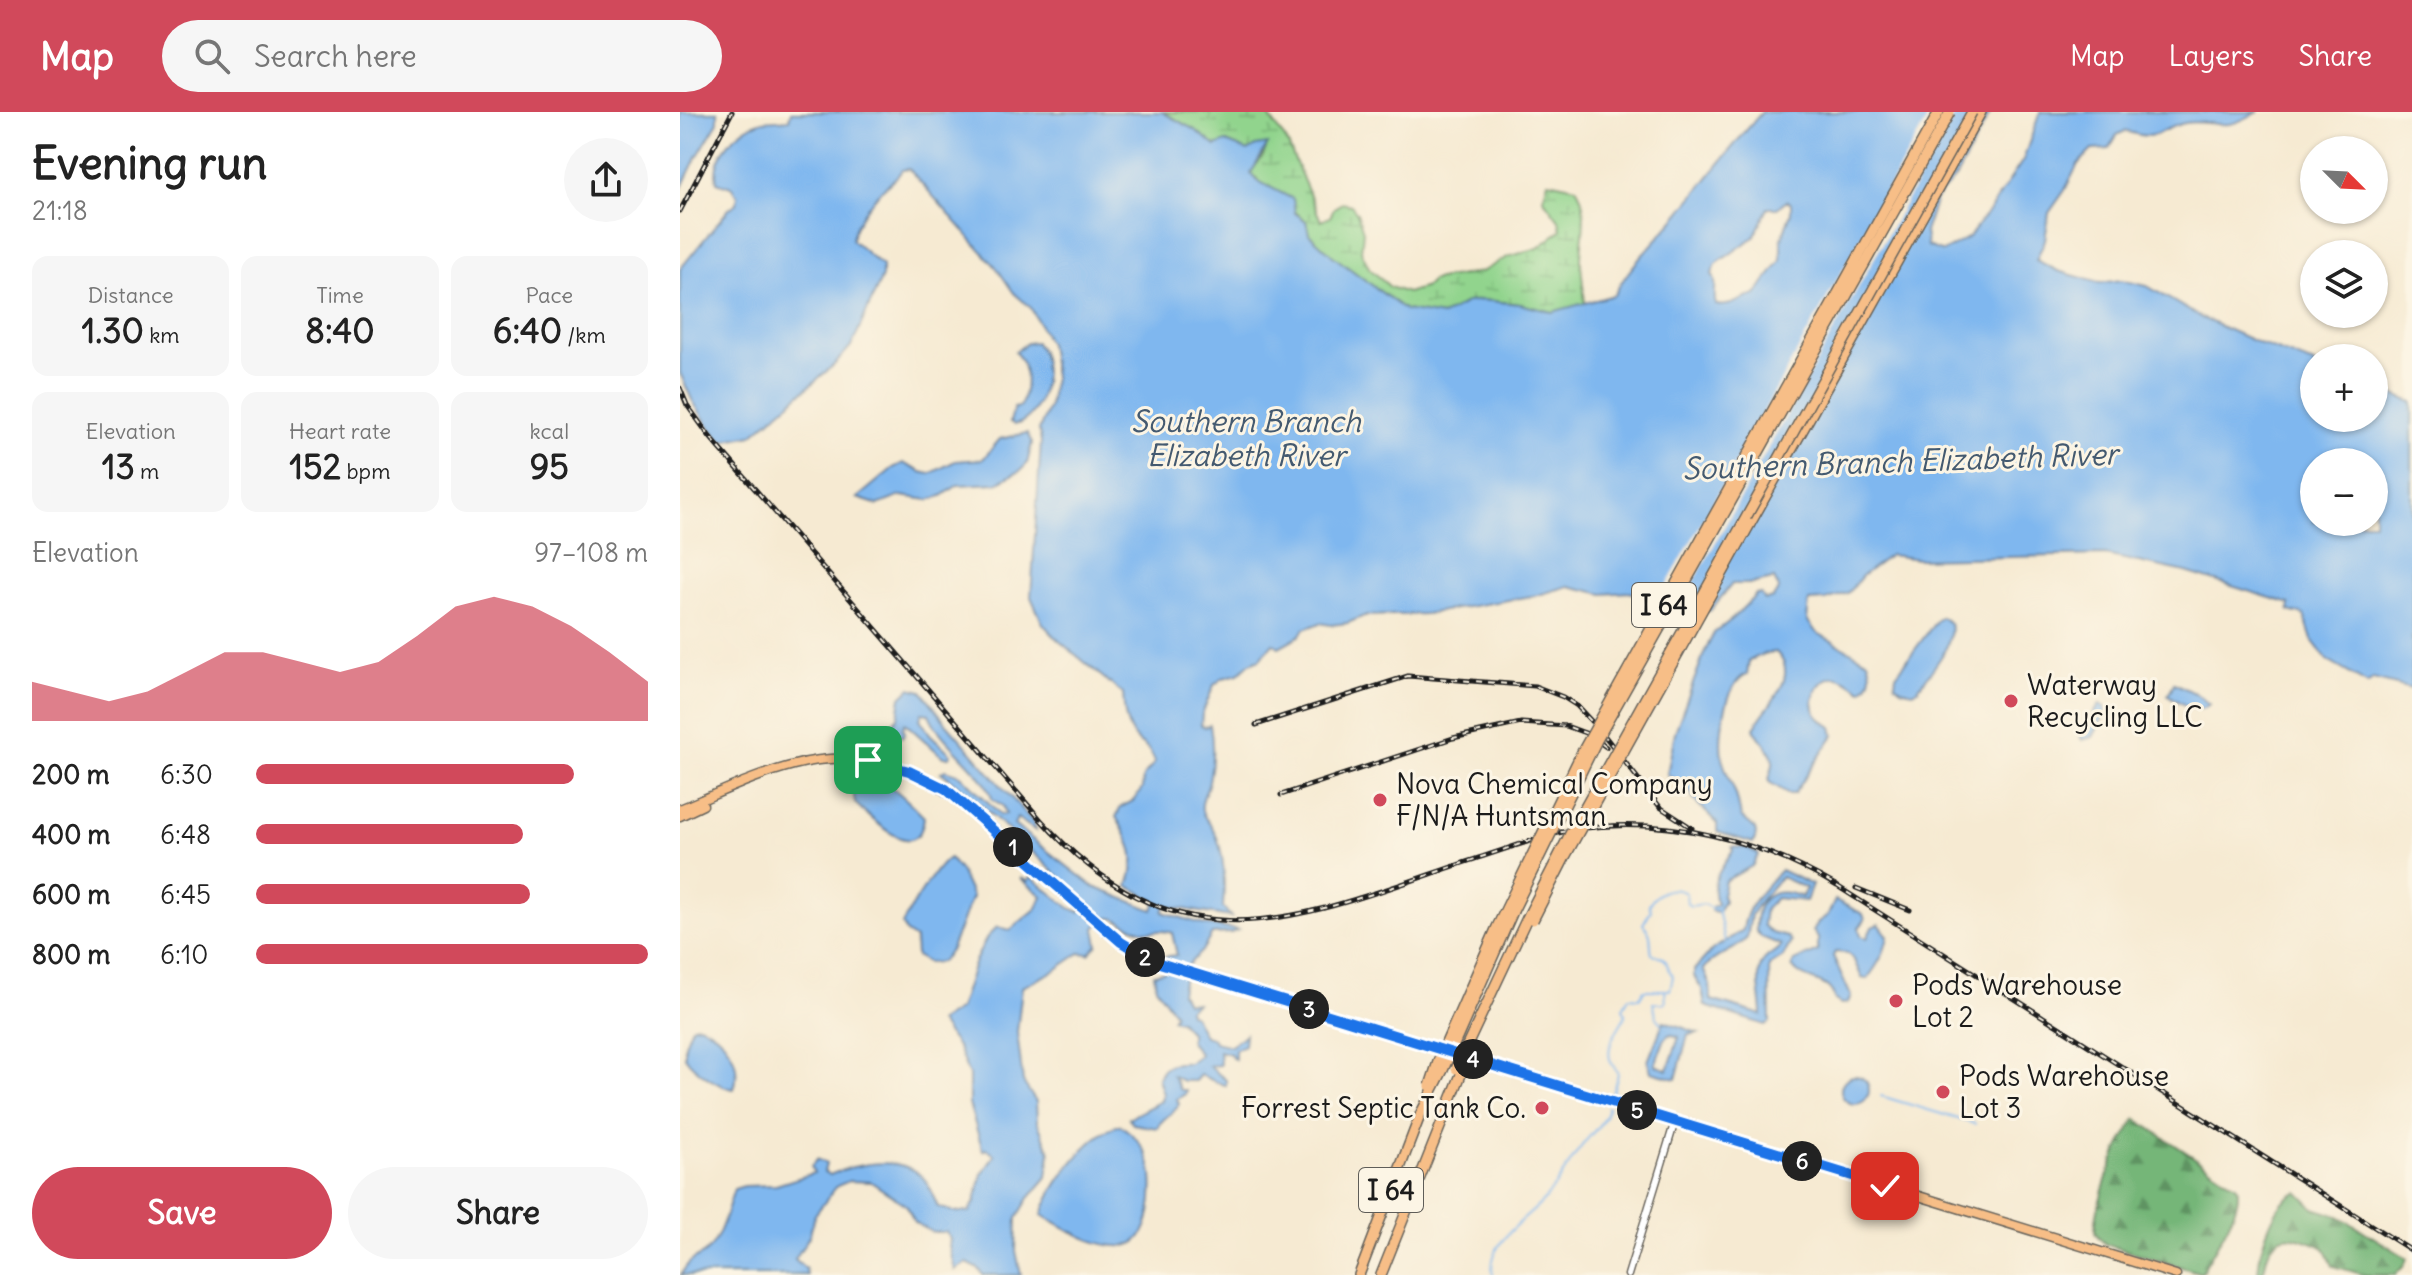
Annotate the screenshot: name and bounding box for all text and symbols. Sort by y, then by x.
search box [162,20,722,92]
text: Map [40,33,114,80]
icon: search [190,34,234,78]
text: Search here [254,37,417,75]
text: Map [2070,38,2125,74]
text: Layers [2169,38,2255,74]
text: Share [2299,38,2372,74]
text: Evening run [32,136,267,191]
north arrow [2300,136,2388,224]
map controls [2300,136,2388,536]
button: share [564,138,648,222]
text: 21:18 [32,194,88,227]
button: layers [2300,240,2388,328]
text: Distance [88,281,174,309]
text: Time [316,281,364,309]
text: Pace [525,281,573,309]
text: 1.30 [82,309,144,352]
text: 8:40 [305,309,375,352]
text: 6:40 [493,309,562,352]
text: km [144,321,180,349]
text: /km [562,321,606,349]
button: + [2300,344,2388,432]
water label: Southern Branch Elizabeth River [1131,402,1362,474]
text: Elevation [86,417,176,445]
text: Heart rate [289,417,391,445]
text: kcal [530,417,569,445]
water label: Southern Branch Elizabeth River [1682,434,2122,488]
text: 13 [102,445,135,488]
text: 152 [290,445,341,488]
text: 95 [530,445,569,488]
button: − [2300,448,2388,536]
text: m [135,457,159,485]
text: bpm [341,457,390,485]
text: Elevation [32,536,139,569]
text: 97–108 m [534,536,648,569]
road number: I 64 [1632,583,1696,627]
place label: Waterway Recycling LLC [2027,667,2203,735]
marker: Waterway Recycling LLC [2002,692,2020,710]
pin [834,726,902,794]
icon: arrive [846,738,890,782]
text: 200 m [32,758,109,791]
text: 6:30 [160,758,213,791]
place label: Nova Chemical Company F/N/A Huntsman [1396,766,1713,834]
marker: Nova Chemical Company F/N/A Huntsman [1371,791,1389,809]
text: 400 m [32,818,110,851]
text: 6:48 [160,818,211,851]
pin: 1 [993,827,1033,867]
text: 1 [1009,833,1017,861]
text: 600 m [32,878,110,911]
text: 6:45 [160,878,211,911]
pin: 2 [1125,937,1165,977]
text: 800 m [32,938,110,971]
text: 6:10 [160,938,208,971]
text: 2 [1139,943,1151,971]
place label: Pods Warehouse Lot 2 [1912,967,2122,1035]
pin: 3 [1289,989,1329,1029]
marker: Pods Warehouse Lot 2 [1887,992,1905,1010]
text: 3 [1303,995,1315,1023]
pin: 4 [1453,1039,1493,1079]
text: 4 [1467,1045,1479,1073]
place label: Pods Warehouse Lot 3 [1959,1058,2169,1126]
marker: Pods Warehouse Lot 3 [1934,1083,1952,1101]
place label: Forrest Septic Tank Co. [1241,1090,1526,1126]
pin: 5 [1617,1090,1657,1130]
text: 5 [1631,1096,1643,1124]
marker: Forrest Septic Tank Co. [1533,1099,1551,1117]
pin: 6 [1782,1141,1822,1181]
text: 6 [1796,1147,1808,1175]
pin [1851,1152,1919,1220]
icon: check [1863,1164,1907,1208]
button: Save [32,1167,332,1259]
button: Share [348,1167,648,1259]
road number: I 64 [1359,1168,1423,1212]

